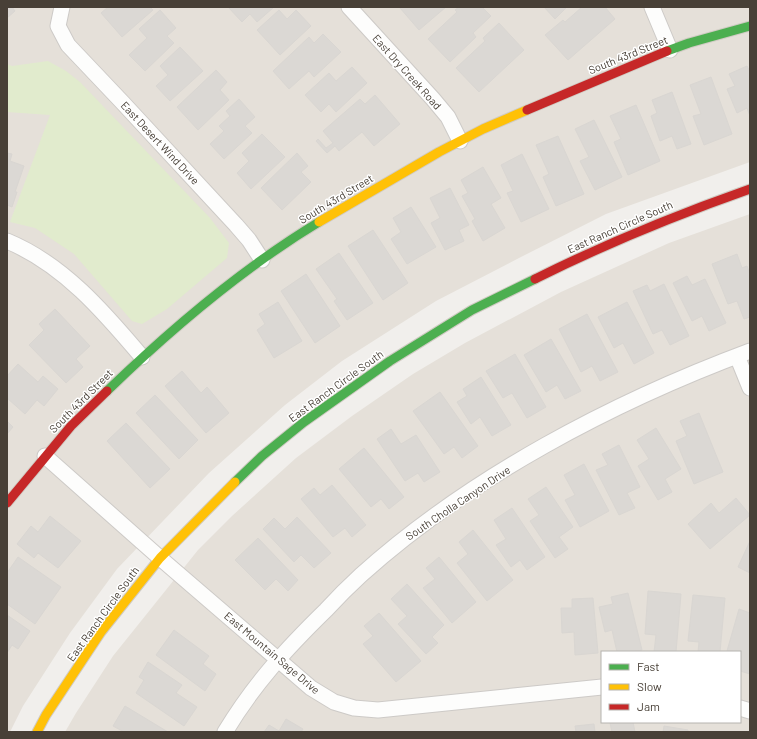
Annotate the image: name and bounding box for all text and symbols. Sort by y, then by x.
street label: East Dry Creek Road [370,31,444,112]
street label: South 43rd Street [586,33,669,76]
street label: East Desert Wind Drive [118,98,202,187]
street label: South 43rd Street [296,171,375,226]
street label: East Ranch Circle South [565,197,674,256]
street label: East Ranch Circle South [286,347,386,424]
street label: South 43rd Street [46,366,115,435]
street label: South Cholla Canyon Drive [403,463,513,542]
street label: East Ranch Circle South [64,564,141,664]
street label: East Mountain Sage Drive [222,609,323,696]
legend [601,651,741,723]
text: Fast [637,659,660,673]
text: Slow [637,679,662,693]
text: Jam [637,699,660,713]

